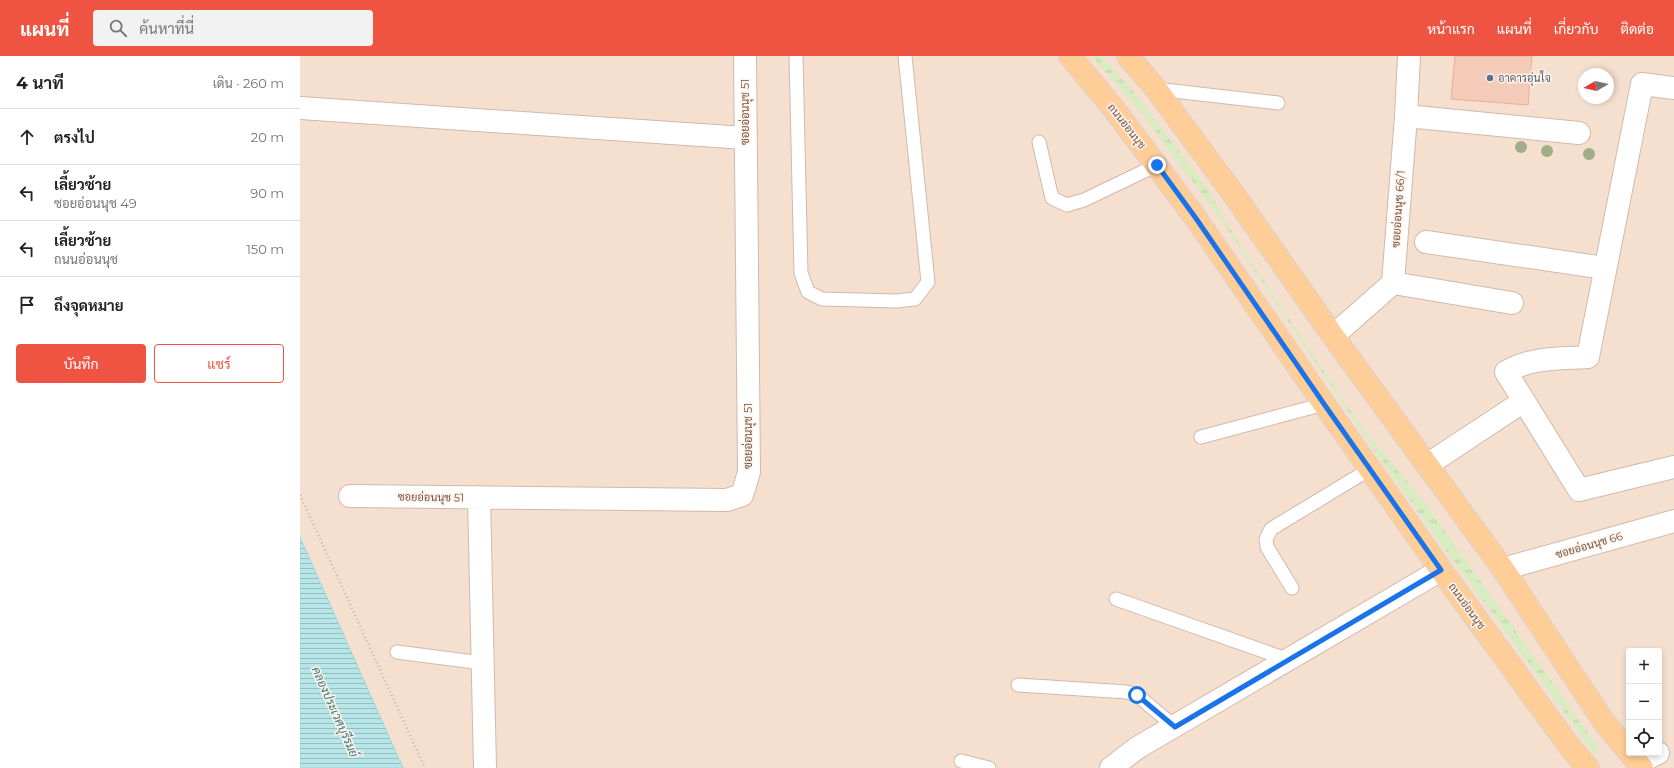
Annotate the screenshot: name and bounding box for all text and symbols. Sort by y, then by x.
search box [93,10,373,46]
icon: search [107,17,129,39]
text: แผนที่ [20,18,69,41]
text: ค้นหาที่นี่ [139,19,194,38]
text: หน้าแรก [1427,20,1475,38]
text: แผนที่ [1497,20,1532,38]
text: เกี่ยวกับ [1554,20,1598,38]
text: ติดต่อ [1620,20,1654,38]
north arrow [1578,68,1614,104]
place label: อาคารอุ่นใจ [1498,70,1551,87]
text: 4 นาที [16,73,64,93]
marker: อาคารอุ่นใจ [1485,73,1495,83]
text: เดิน · 260 m [213,75,284,91]
street label: ซอยอ่อนนุช 51 [738,79,754,145]
street label: ถนนอ่อนนุช [1103,100,1149,153]
icon: ahead [16,126,38,148]
text: ตรงไป [54,128,95,147]
text: 20 m [251,129,284,145]
route end [1148,156,1166,174]
street label: ซอยอ่อนนุช 66/1 [1388,170,1410,248]
text: เลี้ยวซ้าย [54,175,111,194]
icon: left [16,182,38,204]
text: 90 m [250,185,284,201]
text: ซอยอ่อนนุช 49 [54,195,137,211]
text: เลี้ยวซ้าย [54,231,111,250]
icon: left [16,238,38,260]
text: 150 m [246,241,284,257]
text: ถนนอ่อนนุช [54,251,118,267]
icon: arrive [16,294,38,316]
text: ถึงจุดหมาย [54,296,124,315]
button: บันทึก [16,344,146,383]
button: แชร์ [154,344,284,383]
street label: ซอยอ่อนนุช 51 [741,403,757,469]
street label: ซอยอ่อนนุช 51 [398,489,464,507]
street label: ซอยอ่อนนุช 66 [1554,529,1625,563]
street label: ถนนอ่อนนุช [1444,580,1489,633]
map controls [1626,648,1662,756]
button: + [1626,648,1662,684]
water label: คลองประเวศบุรีรมย์ [307,664,363,762]
button: − [1626,684,1662,720]
route start [1128,686,1146,704]
button: locate [1626,720,1662,756]

